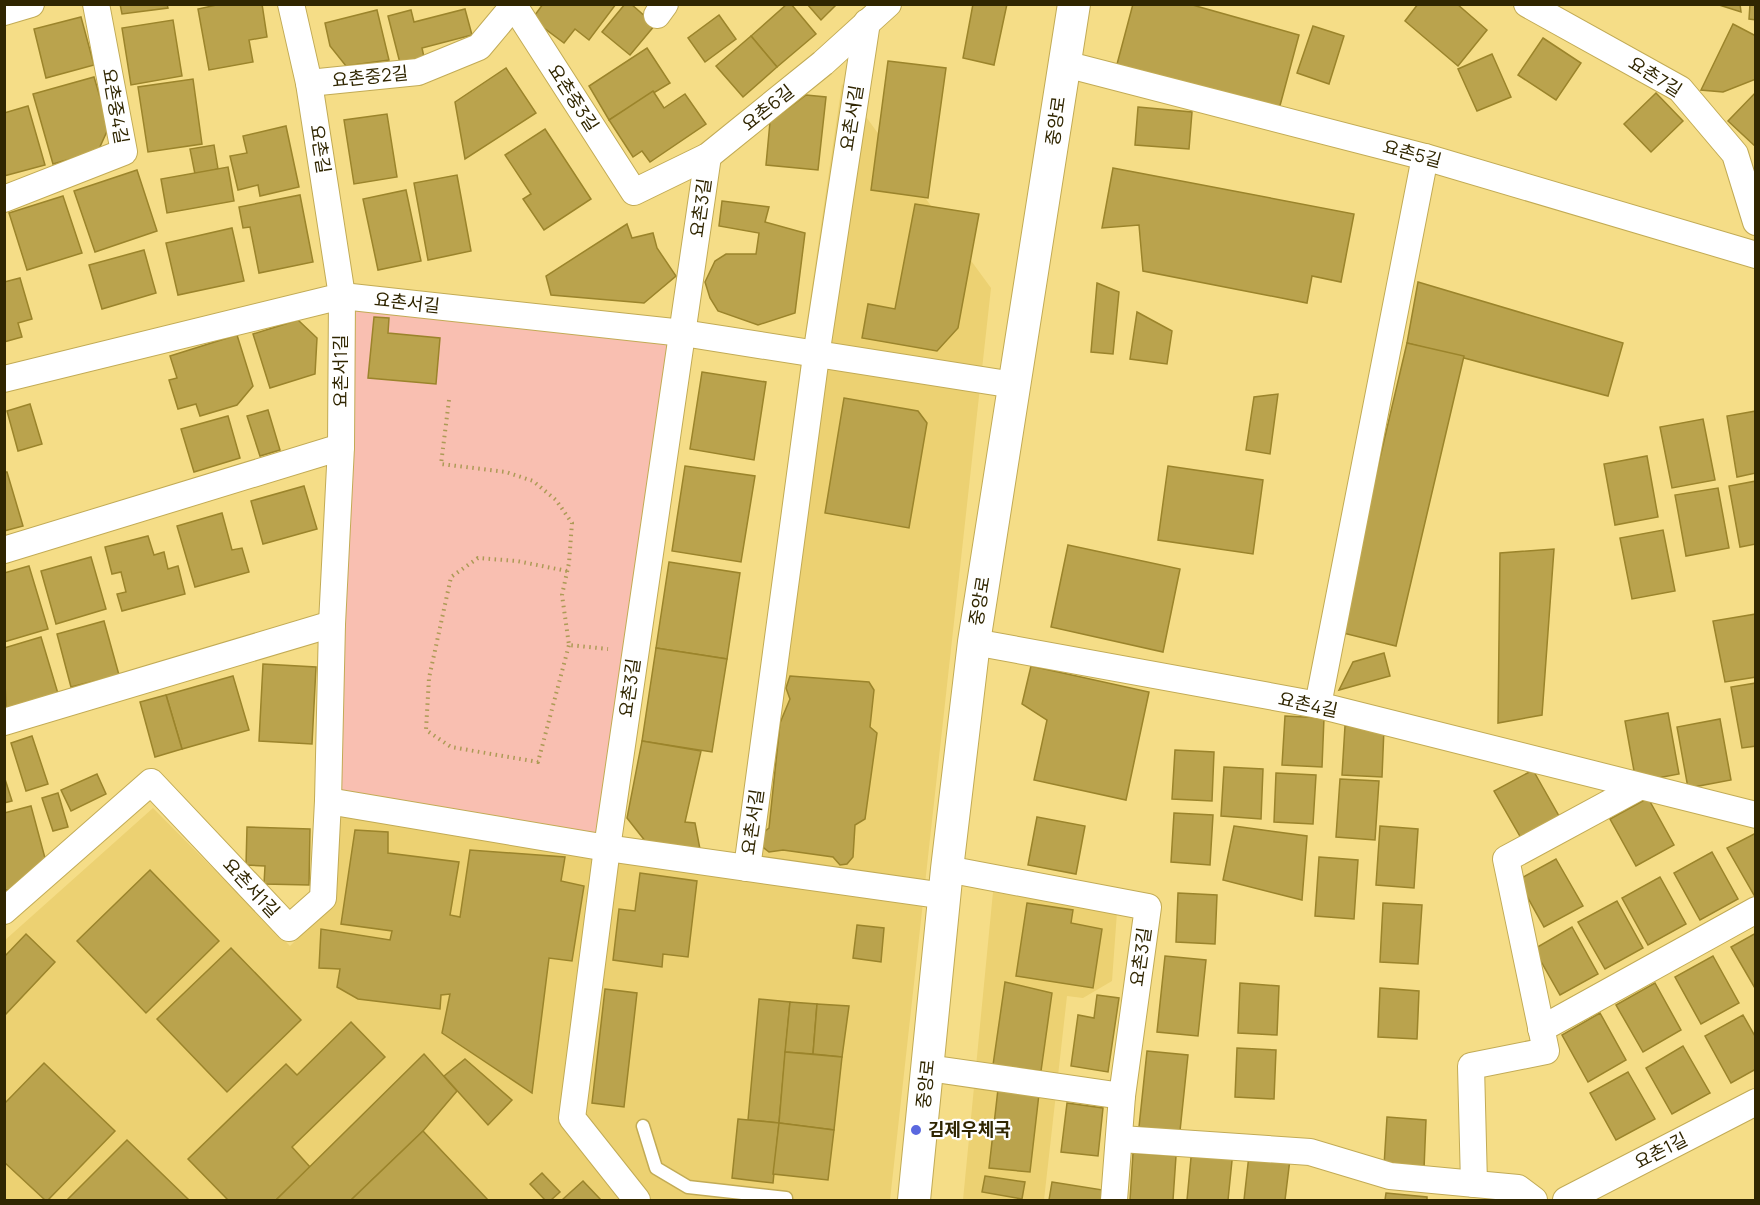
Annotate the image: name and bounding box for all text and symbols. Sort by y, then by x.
street label: 요촌7길 [1624,50,1687,102]
street label: 요촌중3길 [543,59,605,136]
street label: 요촌중2길 [331,60,409,92]
street label: 요촌중4길 [97,66,134,146]
street label: 요촌6길 [736,79,799,136]
street label: 요촌서길 [834,83,868,152]
street label: 중앙로 [1040,95,1070,147]
street label: 요촌길 [305,122,337,175]
street label: 요촌5길 [1380,134,1444,172]
street label: 요촌3길 [684,177,716,239]
street label: 요촌서길 [373,287,441,317]
street label: 요촌서1길 [328,334,352,408]
street label: 중앙로 [963,574,995,627]
street label: 요촌3길 [613,657,645,719]
street label: 요촌4길 [1276,686,1340,722]
street label: 요촌서길 [736,787,769,856]
street label: 요촌서1길 [218,852,285,922]
street label: 요촌3길 [1124,926,1156,988]
street label: 중앙로 [910,1058,940,1110]
place label: 김제우체국 [928,1117,1011,1141]
marker: 김제우체국 [909,1123,923,1137]
street label: 요촌1길 [1630,1127,1691,1174]

